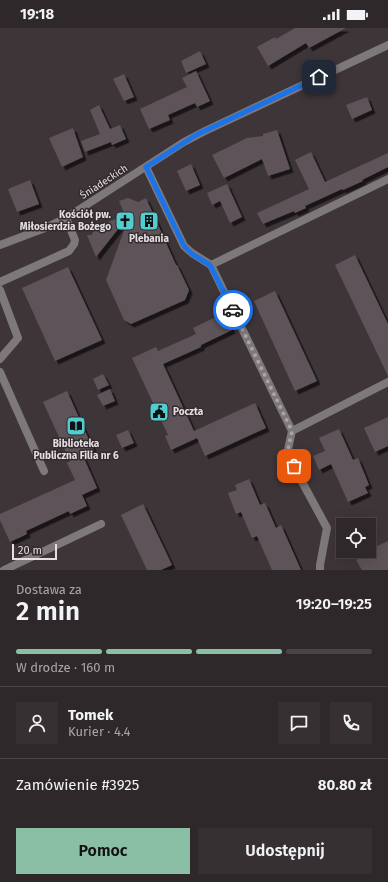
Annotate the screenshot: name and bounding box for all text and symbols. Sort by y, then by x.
text: 19:18 [20,5,54,23]
pin [302,60,336,94]
icon: home [308,66,330,88]
street label: Śniadeckich [77,160,130,202]
place label: Kościół pw. Miłosierdzia Bożego [20,209,112,233]
church icon: Kościół pw. Miłosierdzia Bożego [114,210,136,232]
building icon: Plebania [138,210,160,232]
place label: Plebania [129,233,169,245]
courier [213,290,253,330]
icon: car [222,299,244,321]
public building icon: Poczta [148,401,170,423]
place label: Poczta [173,406,204,418]
library icon: Biblioteka Publiczna Filia nr 6 [65,415,87,437]
place label: Biblioteka Publiczna Filia nr 6 [33,438,119,462]
pin [277,449,311,483]
icon: bag [283,455,305,477]
map controls [336,518,376,558]
button: locate [336,518,376,558]
scale bar [12,542,57,561]
text: 20 m [18,544,42,557]
text: Dostawa za [16,582,82,597]
text: 19:20–19:25 [296,595,372,613]
text: 2 min [16,596,80,627]
text: W drodze · 160 m [16,660,115,675]
button: person [16,702,58,744]
button: chat [278,702,320,744]
button: phone [330,702,372,744]
text: Tomek [68,706,113,724]
text: Kurier · 4.4 [68,724,130,739]
text: Zamówienie #3925 [16,776,139,794]
text: 80.80 zł [318,776,372,794]
button: Pomoc [16,828,190,874]
button: Udostępnij [198,828,372,874]

